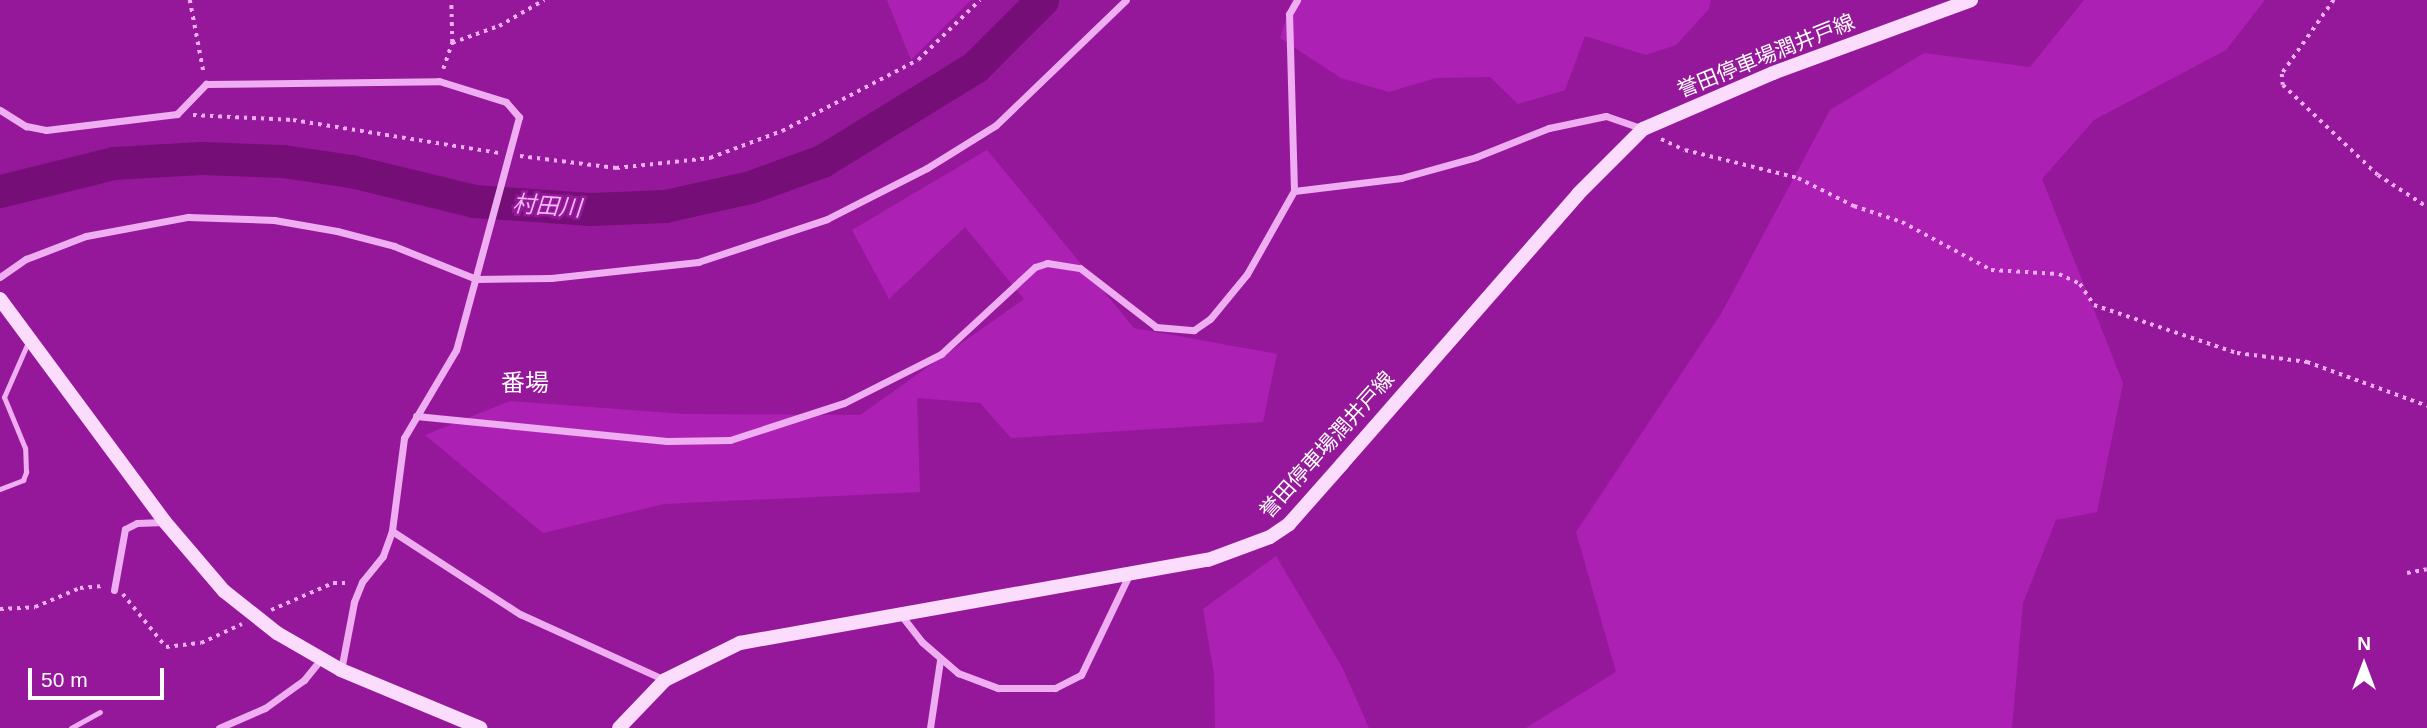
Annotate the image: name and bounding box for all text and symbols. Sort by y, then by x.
street label: 誉田停車場潤井戸線 [1674,9,1858,103]
water label: 村田川 [512,190,582,222]
street label: 誉田停車場潤井戸線 [1254,366,1400,524]
district label: 番場 [501,369,549,397]
north arrow [2329,630,2399,700]
text: N [2357,633,2371,654]
scale bar [32,654,168,698]
text: 50 m [41,668,88,691]

